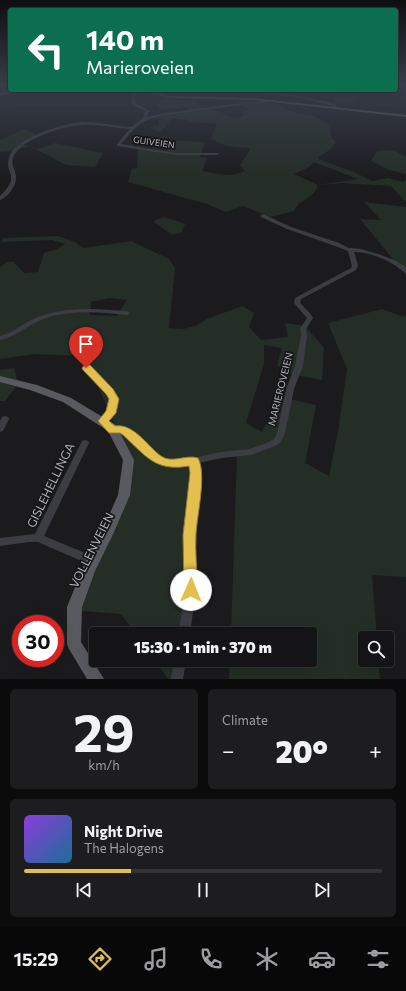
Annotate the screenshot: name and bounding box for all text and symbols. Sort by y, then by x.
text: 140 m [86,22,164,56]
icon: left [20,24,72,76]
text: Marieroveien [86,56,194,78]
street label: GUIVEIEN [133,134,175,150]
pin [69,327,103,368]
icon: arrive [75,333,97,355]
street label: MARIEROVEIEN [265,351,295,427]
street label: GISLEHELLINGA [23,440,77,530]
street label: VOLLENVEIEN [66,510,116,590]
position arrow [170,569,212,611]
speed limit sign: 30 [12,615,64,667]
map controls [358,631,394,667]
button: search [358,631,394,667]
text: 15:30 · 1 min · 370 m [134,638,272,656]
text: 29 [73,699,135,763]
text: Climate [222,712,268,728]
text: 20° [275,732,328,769]
text: − [222,737,235,764]
text: + [369,737,382,764]
text: km/h [88,757,120,773]
text: Night Drive [84,822,163,840]
text: The Halogens [84,840,164,856]
icon: previous [73,879,95,901]
icon: pause [192,879,214,901]
icon: next [311,879,333,901]
icon: directions [86,945,114,973]
icon: music [142,945,170,973]
icon: phone [197,945,225,973]
icon: climate [253,945,281,973]
icon: car [308,945,336,973]
icon: filters [364,945,392,973]
text: 15:29 [14,948,58,970]

